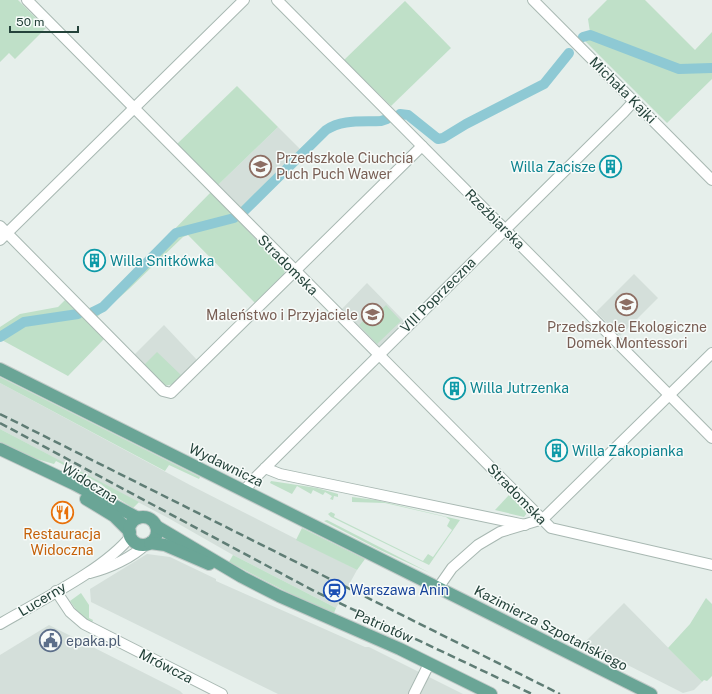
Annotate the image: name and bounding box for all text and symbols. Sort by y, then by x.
scale bar [10,8,78,34]
text: 50 m [16,15,44,29]
street label: Michała Kajki [586,53,660,127]
place label: Przedszkole Ciuchcia Puch Puch Wawer [276,150,413,182]
school or university icon: Przedszkole Ciuchcia Puch Puch Wawer [248,153,274,179]
building icon: Willa Zacisze [598,154,624,180]
place label: Willa Zacisze [510,159,596,175]
street label: Rzeźbiarska [462,186,528,252]
street label: Stradomska [255,232,321,298]
building icon: Willa Snitkówka [81,248,107,274]
place label: Willa Snitkówka [110,253,214,269]
street label: VIII Poprzeczna [397,254,479,336]
school or university icon: Przedszkole Ekologiczne Domek Montessori [614,292,640,318]
school or university icon: Maleństwo i Przyjaciele [360,302,386,328]
place label: Maleństwo i Przyjaciele [206,307,358,323]
place label: Przedszkole Ekologiczne Domek Montessori [547,319,707,351]
building icon: Willa Jutrzenka [442,375,468,401]
place label: Willa Jutrzenka [470,380,569,396]
building icon: Willa Zakopianka [544,438,570,464]
street label: Wydawnicza [186,440,266,490]
place label: Willa Zakopianka [572,443,683,459]
street label: Widoczna [59,460,121,506]
street label: Stradomska [484,460,550,528]
restaurant icon: Restauracja Widoczna [49,499,75,525]
place label: Restauracja Widoczna [23,526,101,558]
station icon: Warszawa Anin [322,577,348,603]
street label: Lucerny [15,578,69,619]
place label: Warszawa Anin [350,582,449,598]
street label: Kazimierza Szpotańskiego [472,582,631,674]
street label: Patriotów [352,606,416,646]
public building icon: epaka.pl [38,628,64,654]
place label: epaka.pl [66,633,121,649]
street label: Mrówcza [136,646,196,686]

